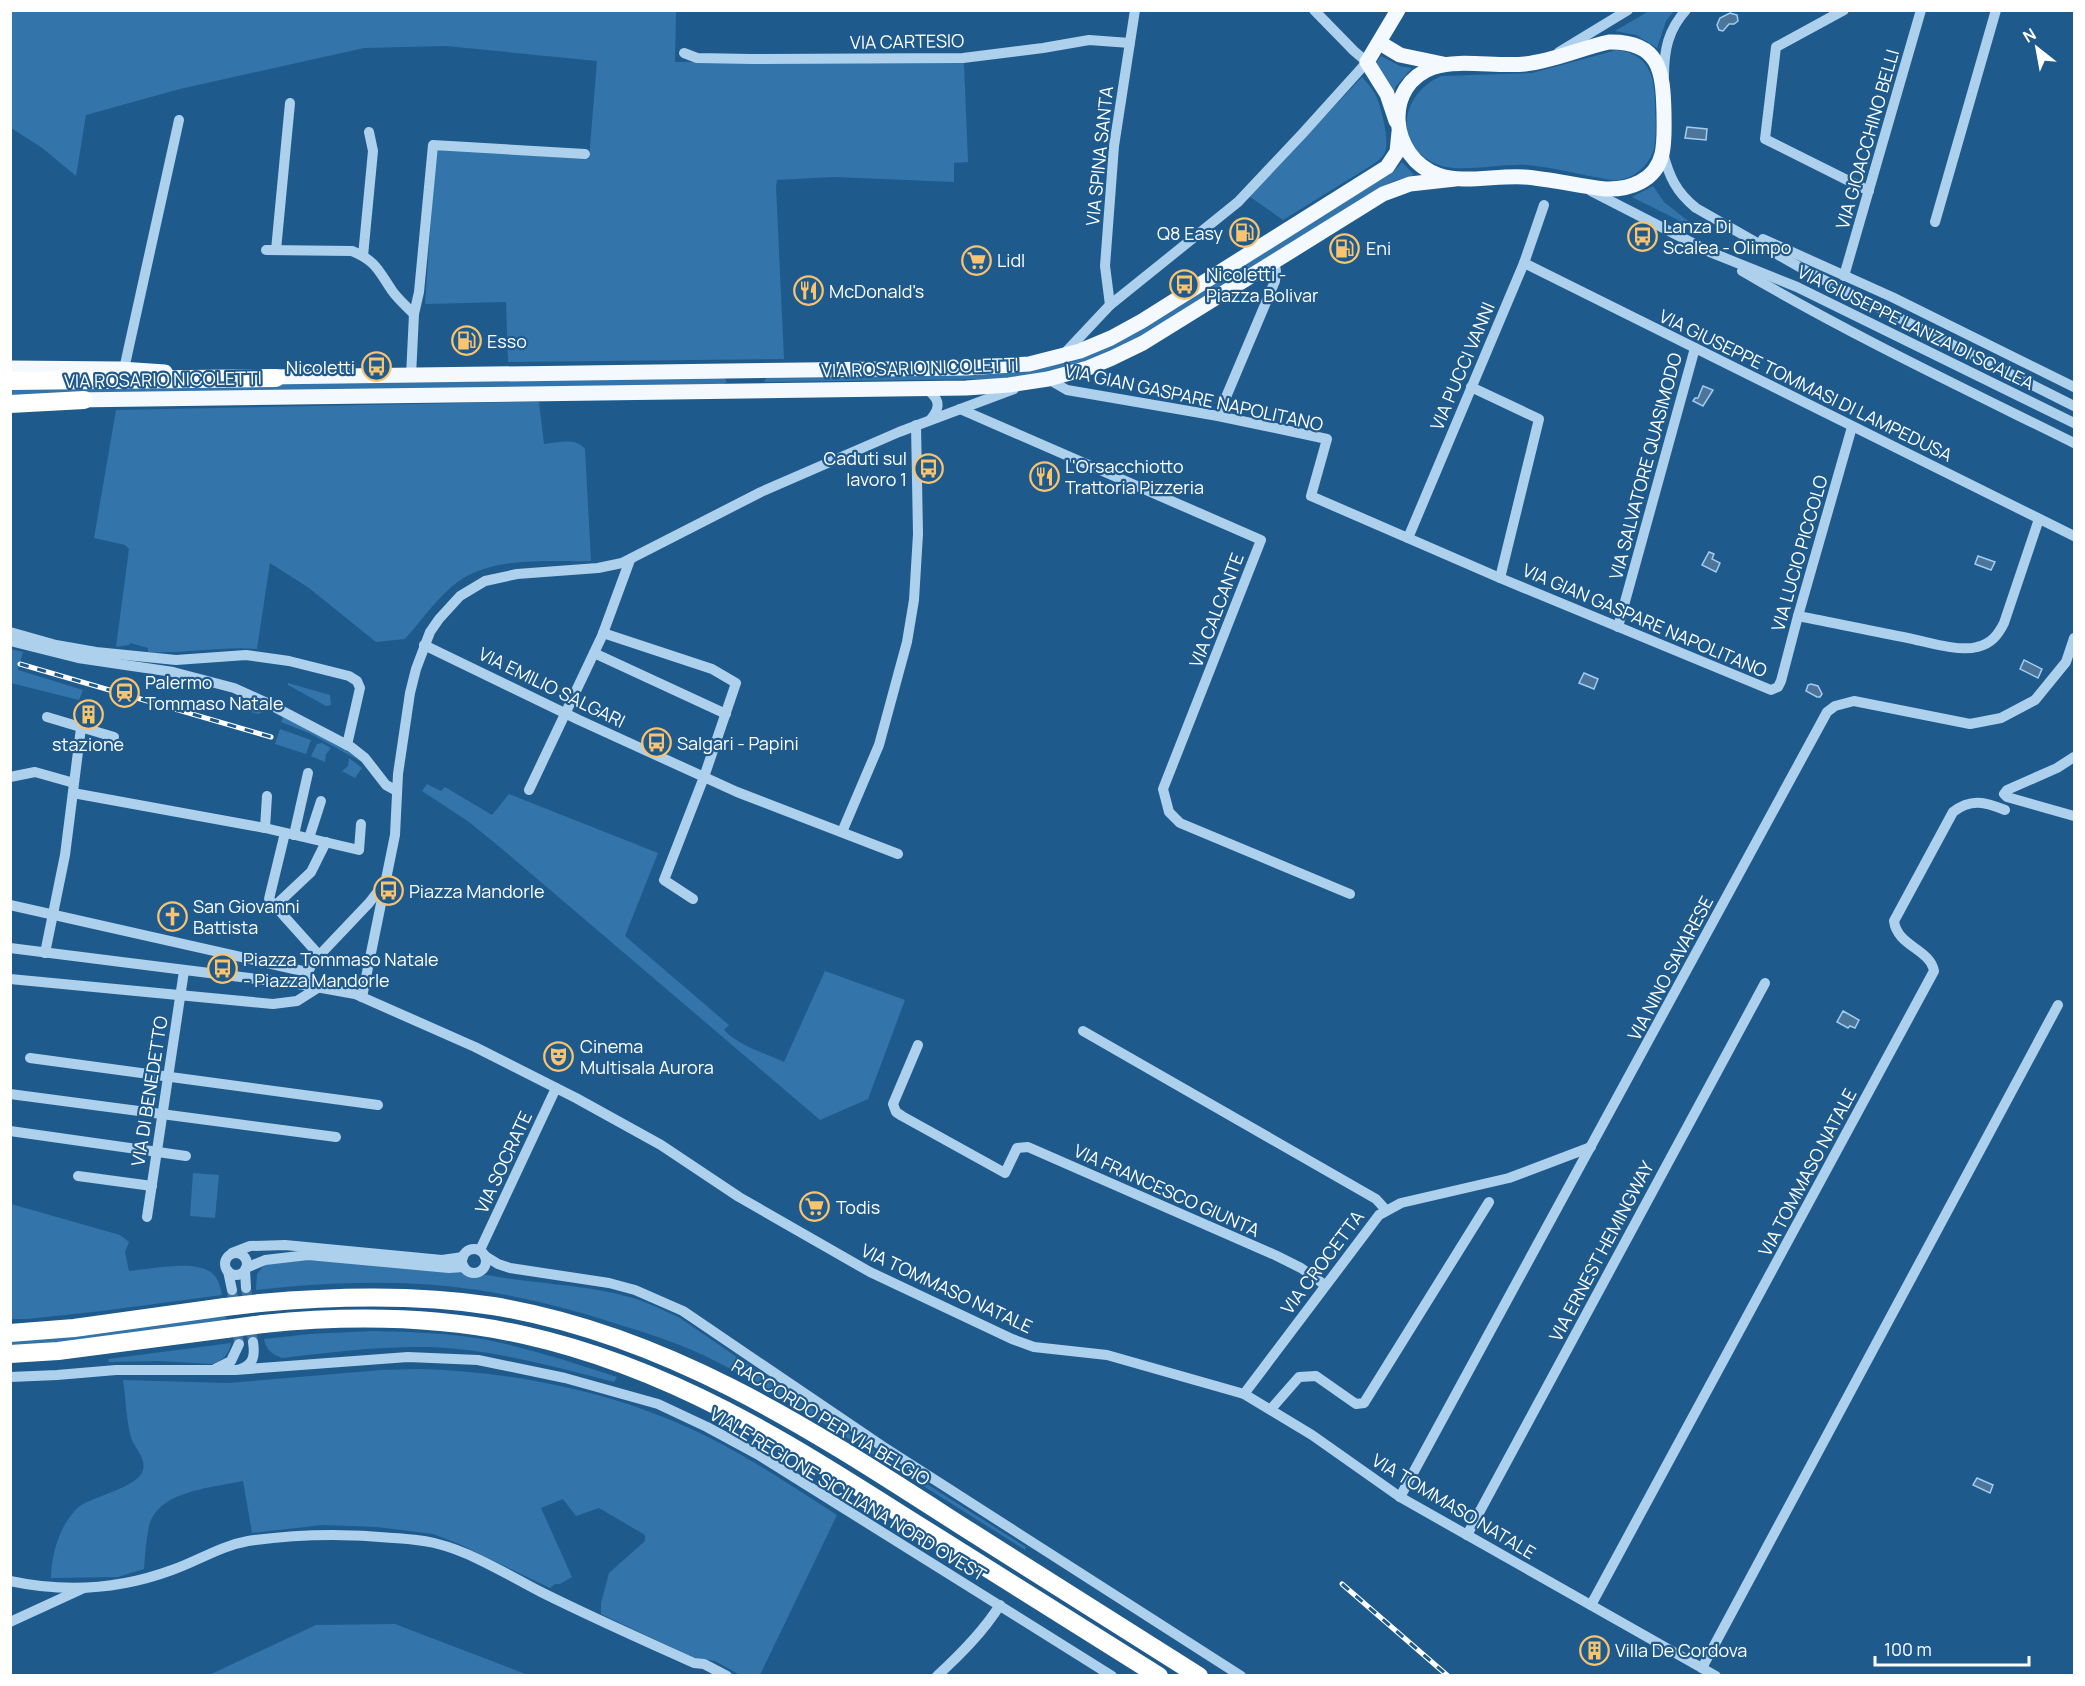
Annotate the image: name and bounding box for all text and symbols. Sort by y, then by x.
north arrow [2007,18,2067,78]
text: N [2019,23,2040,48]
street label: VIA CARTESIO [850,28,964,54]
street label: VIA GIOACCHINO BELLI [1830,46,1904,232]
street label: VIA SPINA SANTA [1080,84,1118,227]
place label: Lanza Di Scalea - Olimpo [1663,214,1791,259]
fuel station icon: Q8 Easy [1228,217,1260,249]
bus stop icon: Lanza Di Scalea - Olimpo [1626,220,1658,252]
place label: Q8 Easy [1157,221,1223,245]
fuel station icon: Eni [1329,232,1361,264]
place label: Eni [1366,236,1391,260]
supermarket icon: Lidl [960,244,992,276]
place label: Lidl [997,248,1025,272]
street label: VIA GIUSEPPE LANZA DI SCALEA [1794,259,2039,395]
place label: Nicoletti - Piazza Bolivar [1206,262,1319,307]
bus stop icon: Nicoletti - Piazza Bolivar [1169,268,1201,300]
restaurant icon: McDonald's [792,275,824,307]
place label: McDonald's [829,279,924,303]
street label: VIA PUCCI VANNI [1424,298,1500,434]
street label: VIA GIUSEPPE TOMMASI DI LAMPEDUSA [1655,303,1957,467]
fuel station icon: Esso [450,325,482,357]
place label: Esso [487,329,527,353]
street label: VIA SALVATORE QUASIMODO [1603,350,1687,582]
bus stop icon: Nicoletti [360,351,392,383]
street label: VIA ROSARIO NICOLETTI [821,352,1019,382]
place label: Nicoletti [286,355,355,379]
street label: VIA GIAN GASPARE NAPOLITANO [1063,358,1325,436]
street label: VIA ROSARIO NICOLETTI [64,365,262,393]
place label: Caduti sul lavoro 1 [823,446,907,491]
bus stop icon: Caduti sul lavoro 1 [912,452,944,484]
place label: L'Orsacchiotto Trattoria Pizzeria [1065,454,1204,499]
restaurant icon: L'Orsacchiotto Trattoria Pizzeria [1028,460,1060,492]
street label: VIA LUCIO PICCOLO [1765,472,1833,634]
street label: VIA CALCANTE [1183,549,1249,671]
street label: VIA GIAN GASPARE NAPOLITANO [1519,557,1771,683]
street label: VIA EMILIO SALGARI [475,641,629,733]
place label: Palermo Tommaso Natale [145,670,283,715]
station icon: Palermo Tommaso Natale [108,676,140,708]
building icon: stazione [72,699,104,731]
bus stop icon: Salgari - Papini [640,727,672,759]
place label: Salgari - Papini [677,731,799,755]
place label: stazione [52,732,124,756]
bus stop icon: Piazza Mandorle [372,875,404,907]
place label: Piazza Mandorle [409,879,544,903]
street label: VIA NINO SAVARESE [1622,892,1718,1044]
place label: San Giovanni Battista [193,894,300,939]
church icon: San Giovanni Battista [156,900,188,932]
place label: Piazza Tommaso Natale - Piazza Mandorle [243,947,439,992]
bus stop icon: Piazza Tommaso Natale - Piazza Mandorle [206,953,238,985]
street label: VIA DI BENEDETTO [125,1014,173,1168]
place label: Cinema Multisala Aurora [580,1034,714,1079]
theatre icon: Cinema Multisala Aurora [543,1040,575,1072]
street label: VIA TOMMASO NATALE [1753,1084,1861,1260]
street label: VIA SOCRATE [469,1107,537,1217]
street label: VIA FRANCESCO GIUNTA [1070,1138,1264,1242]
street label: VIA ERNEST HEMINGWAY [1543,1156,1659,1345]
supermarket icon: Todis [799,1191,831,1223]
place label: Todis [836,1195,880,1219]
street label: VIA CROCETTA [1275,1205,1369,1319]
street label: VIA TOMMASO NATALE [857,1238,1037,1338]
street label: RACCORDO PER VIA BELGIO [727,1353,935,1491]
street label: VIALE REGIONE SICILIANA NORD OVEST [705,1402,991,1586]
street label: VIA TOMMASO NATALE [1368,1448,1540,1564]
scale bar [1875,1629,2030,1667]
building icon: Villa De Cordova [1578,1634,1610,1666]
text: 100 m [1884,1637,1932,1661]
place label: Villa De Cordova [1615,1638,1747,1662]

